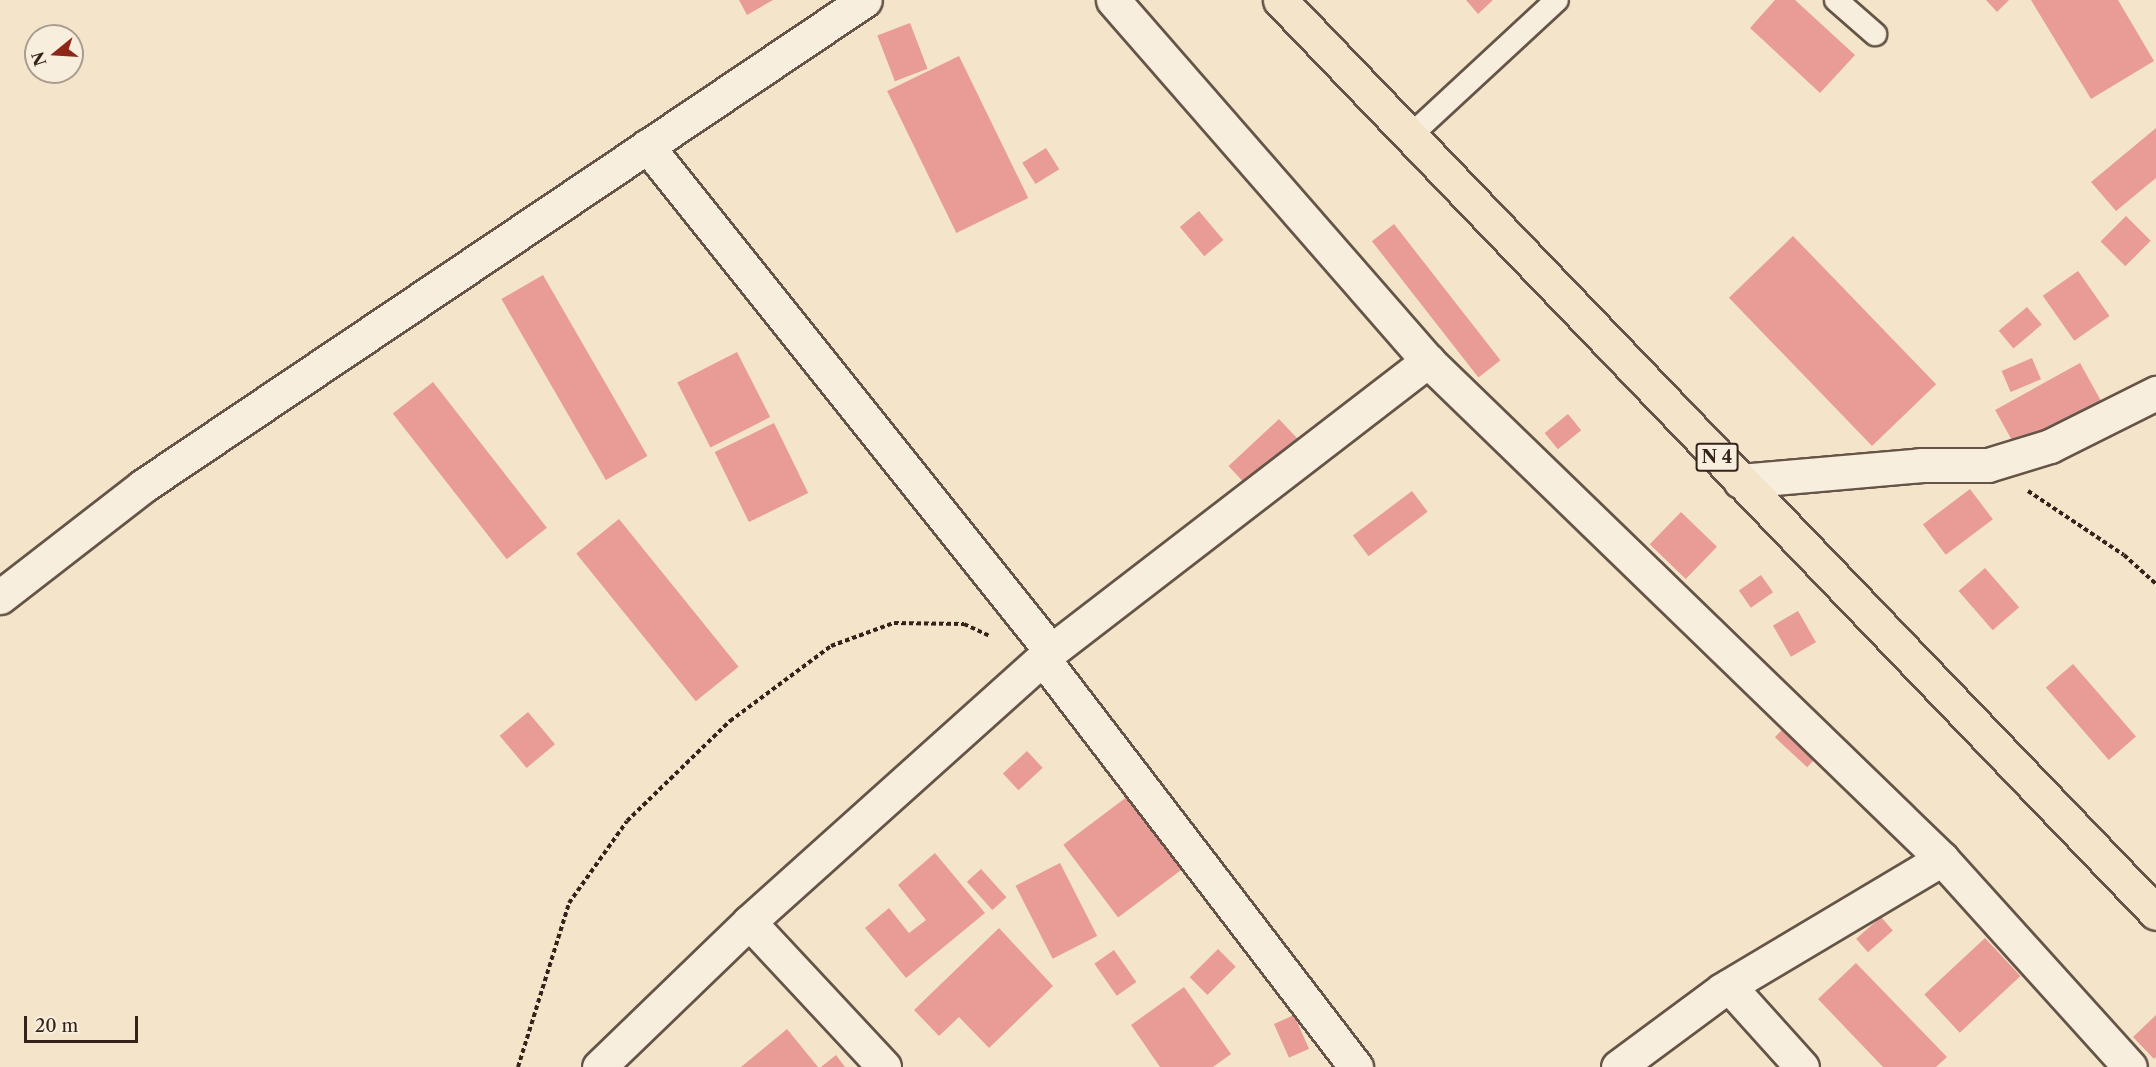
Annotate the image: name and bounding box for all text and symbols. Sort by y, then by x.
north arrow [24,24,84,84]
text: N [27,49,50,69]
road number: N 4 [1694,442,1740,472]
scale bar [27,1004,141,1042]
text: 20 m [35,1015,78,1037]

